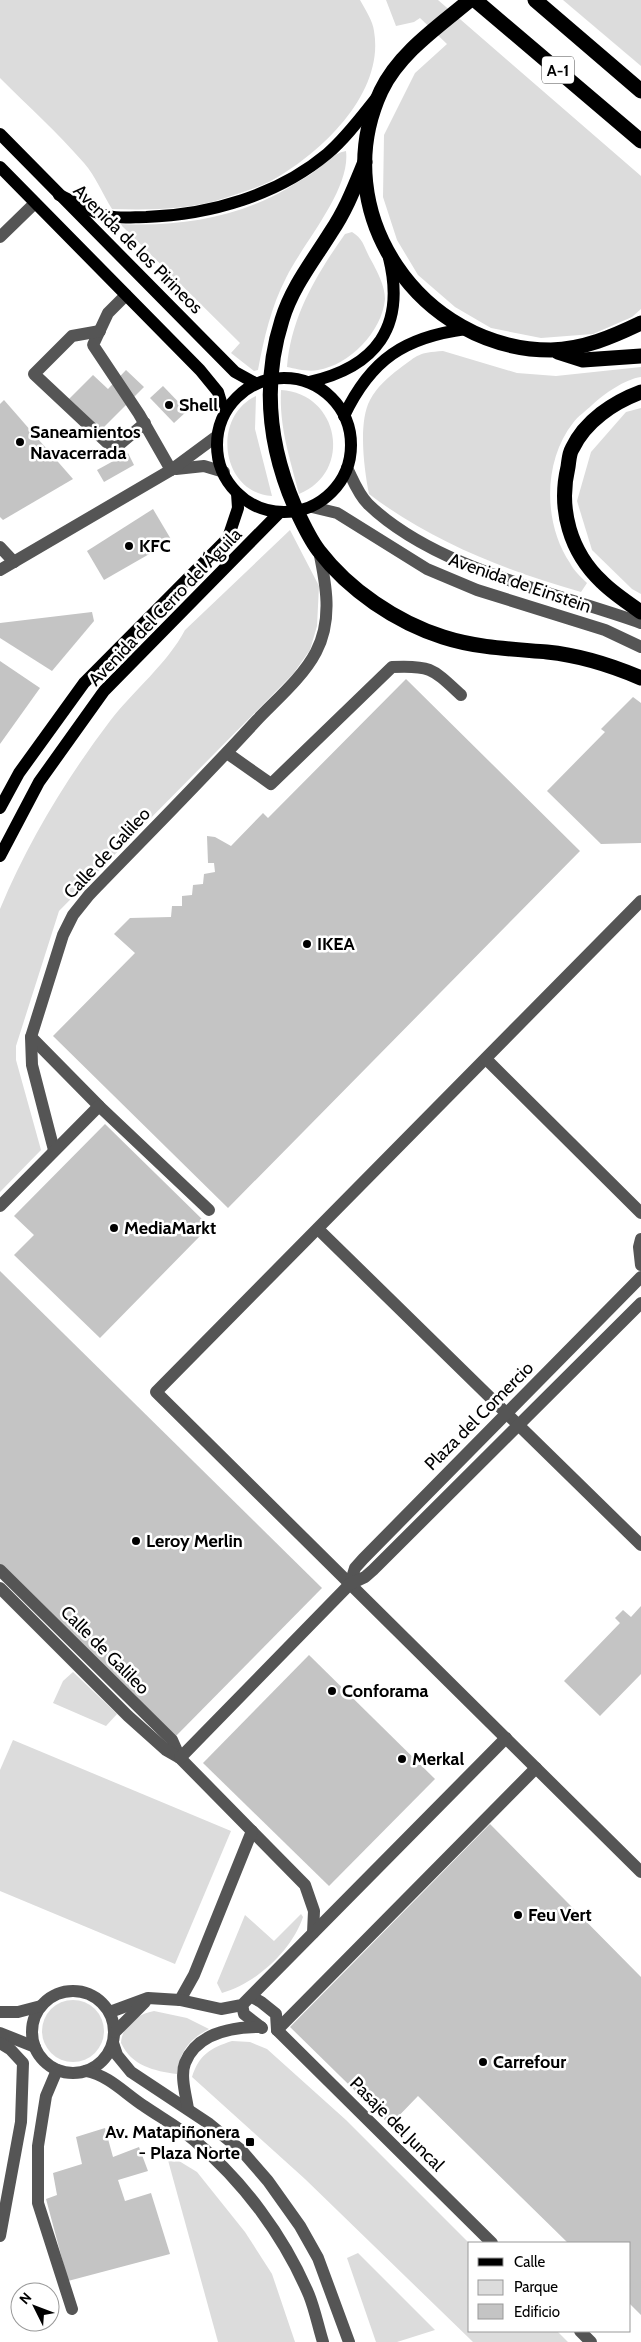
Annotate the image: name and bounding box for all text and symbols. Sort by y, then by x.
road number: A-1 [542,56,574,84]
street label: Avenida de los Pirineos [69,180,207,318]
place label: Shell [179,394,218,416]
marker: Shell [163,399,175,411]
place label: Saneamientos Navacerrada [30,421,141,464]
marker: Saneamientos Navacerrada [14,436,26,448]
street label: Avenida del Cerro del Águila [84,523,246,691]
place label: KFC [139,535,171,557]
marker: KFC [123,540,135,552]
street label: Avenida de Einstein [446,548,594,618]
street label: Calle de Galileo [59,803,155,903]
place label: IKEA [317,933,356,955]
marker: IKEA [301,938,313,950]
place label: MediaMarkt [124,1217,216,1239]
marker: MediaMarkt [108,1222,120,1234]
street label: Plaza del Comercio [420,1357,538,1475]
place label: Leroy Merlin [146,1530,243,1552]
marker: Leroy Merlin [130,1535,142,1547]
street label: Calle de Galileo [56,1601,154,1699]
place label: Conforama [342,1680,429,1702]
marker: Conforama [326,1685,338,1697]
place label: Merkal [412,1748,465,1770]
marker: Merkal [396,1753,408,1765]
place label: Feu Vert [528,1904,592,1926]
marker: Feu Vert [512,1909,524,1921]
place label: Carrefour [493,2051,566,2073]
marker: Carrefour [477,2056,489,2068]
street label: Pasaje del Juncal [345,2072,449,2176]
place label: Av. Matapiñonera - Plaza Norte [105,2121,240,2164]
marker: Av. Matapiñonera - Plaza Norte [244,2136,256,2148]
legend [468,2242,631,2332]
text: Calle [514,2253,545,2271]
text: Parque [514,2278,558,2296]
north arrow [10,2282,60,2332]
text: N [15,2289,35,2308]
text: Edificio [514,2303,560,2321]

